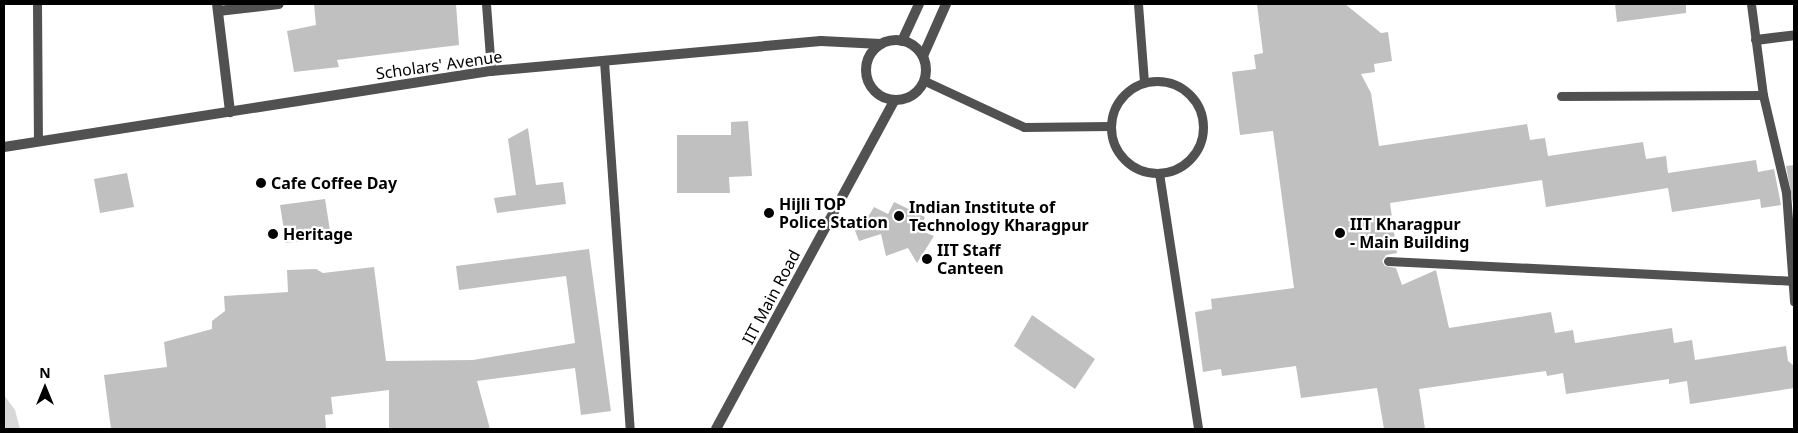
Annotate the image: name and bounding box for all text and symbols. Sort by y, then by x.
street label: Scholars' Avenue [375,47,503,83]
place label: Cafe Coffee Day [271,173,397,193]
marker: Cafe Coffee Day [255,177,267,189]
place label: Hijli TOP Police Station [779,194,888,232]
place label: Indian Institute of Technology Kharagpur [909,197,1089,235]
marker: Hijli TOP Police Station [763,207,775,219]
marker: Indian Institute of Technology Kharagpur [893,210,905,222]
place label: IIT Kharagpur - Main Building [1350,214,1469,252]
place label: Heritage [283,224,353,244]
marker: IIT Kharagpur - Main Building [1334,227,1346,239]
marker: Heritage [267,228,279,240]
place label: IIT Staff Canteen [937,240,1004,278]
street label: IIT Main Road [738,247,804,347]
marker: IIT Staff Canteen [921,253,933,265]
north arrow [20,363,70,413]
text: N [39,363,51,382]

